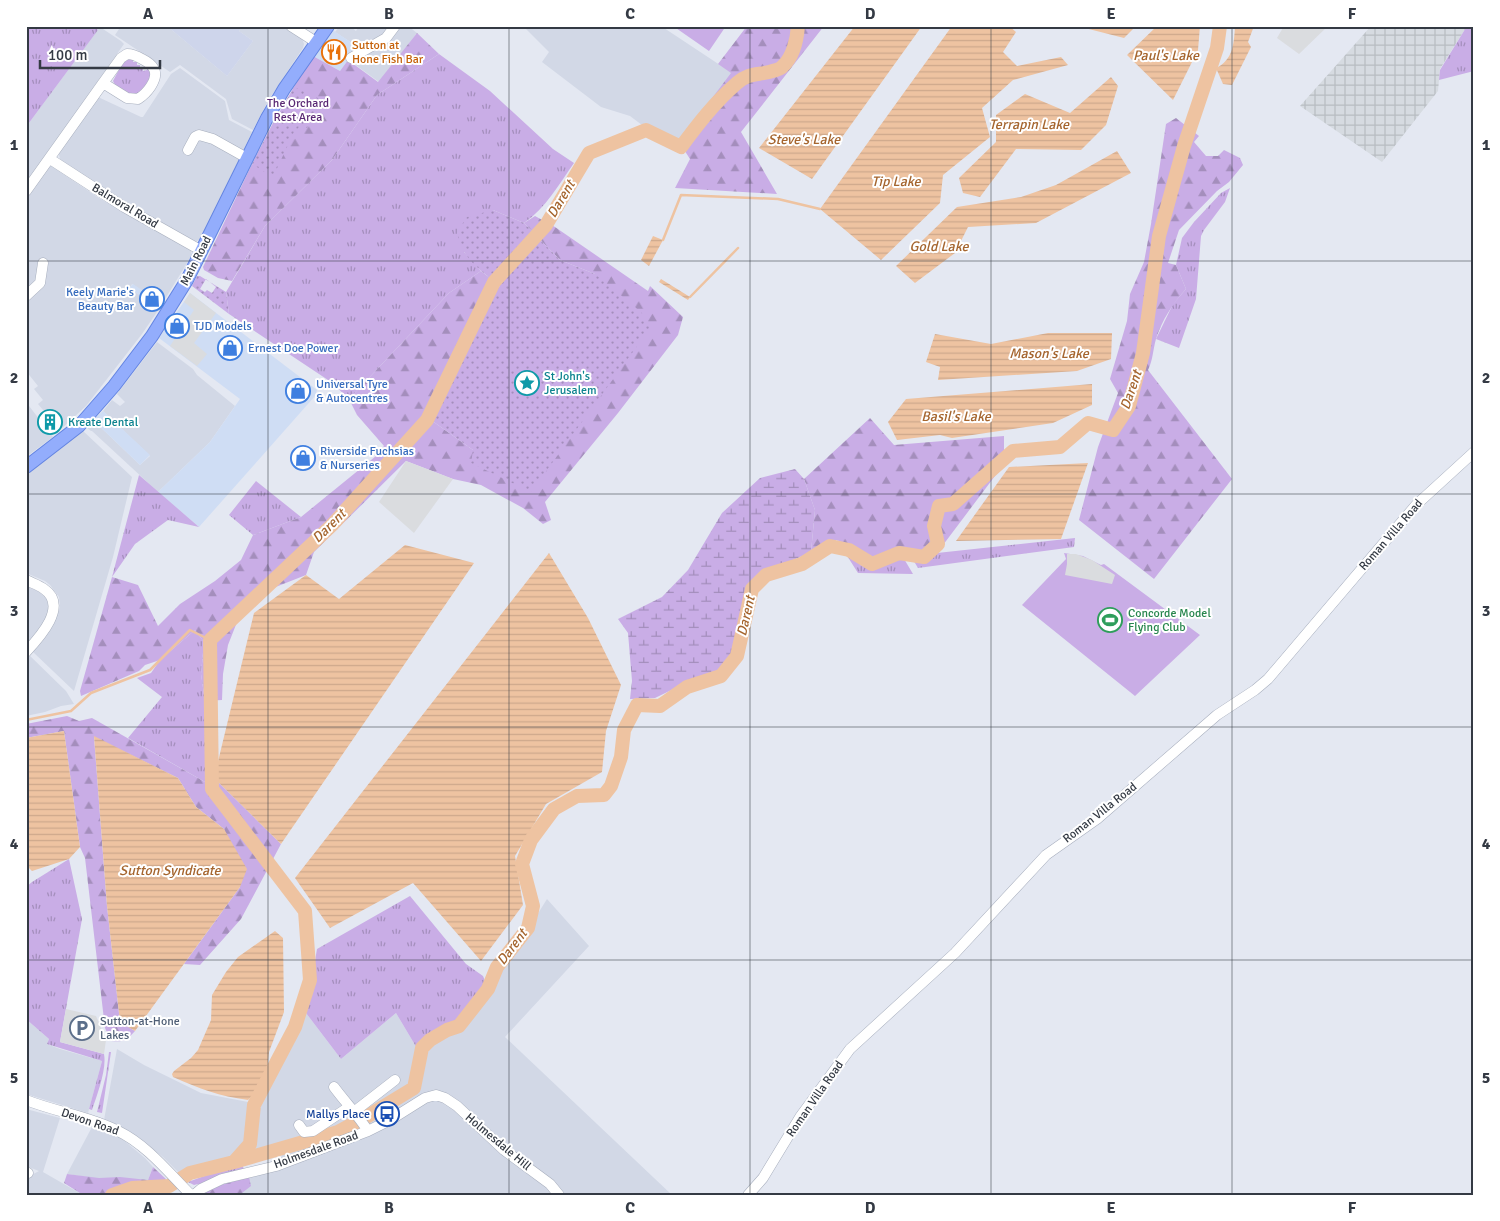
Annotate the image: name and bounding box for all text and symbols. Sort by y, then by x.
text: A [143,4,154,24]
text: B [384,4,394,24]
text: C [625,4,635,24]
text: D [865,4,876,24]
text: E [1106,4,1116,24]
text: F [1348,4,1357,24]
scale bar [40,38,160,70]
place label: Sutton at Hone Fish Bar [352,38,424,67]
restaurant icon: Sutton at Hone Fish Bar [321,39,347,65]
text: 100 m [48,46,88,64]
water label: Paul's Lake [1133,47,1200,64]
park label: The Orchard Rest Area [267,96,329,125]
water label: Terrapin Lake [989,116,1070,133]
water label: Steve's Lake [768,131,841,148]
text: 1 [10,135,19,155]
text: 1 [1482,135,1491,155]
water label: Tip Lake [871,173,922,190]
water label: Darent [543,175,580,221]
street label: Balmoral Road [89,180,161,232]
street label: Main Road [177,234,215,288]
water label: Gold Lake [910,238,969,255]
place label: Keely Marie's Beauty Bar [66,285,135,314]
shop icon: Keely Marie's Beauty Bar [139,286,165,312]
shop icon: TJD Models [164,313,190,339]
place label: TJD Models [194,319,252,334]
shop icon: Ernest Doe Power [217,335,243,361]
place label: Ernest Doe Power [248,341,339,356]
water label: Mason's Lake [1009,345,1090,362]
water label: Darent [1116,366,1146,412]
text: 2 [10,368,18,388]
text: 2 [1482,368,1490,388]
place label: St John's Jerusalem [544,369,597,398]
place icon: St John's Jerusalem [514,370,540,396]
place label: Universal Tyre & Autocentres [316,377,388,406]
shop icon: Universal Tyre & Autocentres [285,378,311,404]
water label: Basil's Lake [921,408,992,425]
building icon: Kreate Dental [37,409,63,435]
place label: Kreate Dental [68,415,139,430]
place label: Riverside Fuchsias & Nurseries [320,444,414,473]
shop icon: Riverside Fuchsias & Nurseries [290,445,316,471]
street label: Roman Villa Road [1356,496,1426,574]
water label: Darent [309,504,351,546]
water label: Darent [733,592,759,638]
text: 3 [10,601,18,621]
text: 3 [1482,601,1490,621]
place label: Concorde Model Flying Club [1128,606,1211,635]
sports icon: Concorde Model Flying Club [1097,607,1123,633]
street label: Roman Villa Road [1060,780,1140,846]
text: 4 [10,834,19,854]
text: 4 [1482,834,1491,854]
water label: Sutton Syndicate [119,862,222,879]
water label: Darent [493,924,532,968]
place label: Sutton-at-Hone Lakes [100,1014,180,1043]
parking icon: Sutton-at-Hone Lakes [69,1015,95,1041]
street label: Roman Villa Road [783,1058,847,1140]
text: 5 [10,1068,18,1088]
text: 5 [1482,1068,1490,1088]
bus stop icon: Mallys Place [374,1101,400,1127]
street label: Devon Road [59,1105,121,1139]
place label: Mallys Place [306,1107,370,1122]
street label: Holmesdale Hill [462,1110,534,1174]
street label: Holmesdale Road [272,1128,360,1172]
text: A [143,1198,154,1218]
text: B [384,1198,394,1218]
text: C [625,1198,635,1218]
text: D [865,1198,876,1218]
text: E [1106,1198,1116,1218]
text: F [1348,1198,1357,1218]

